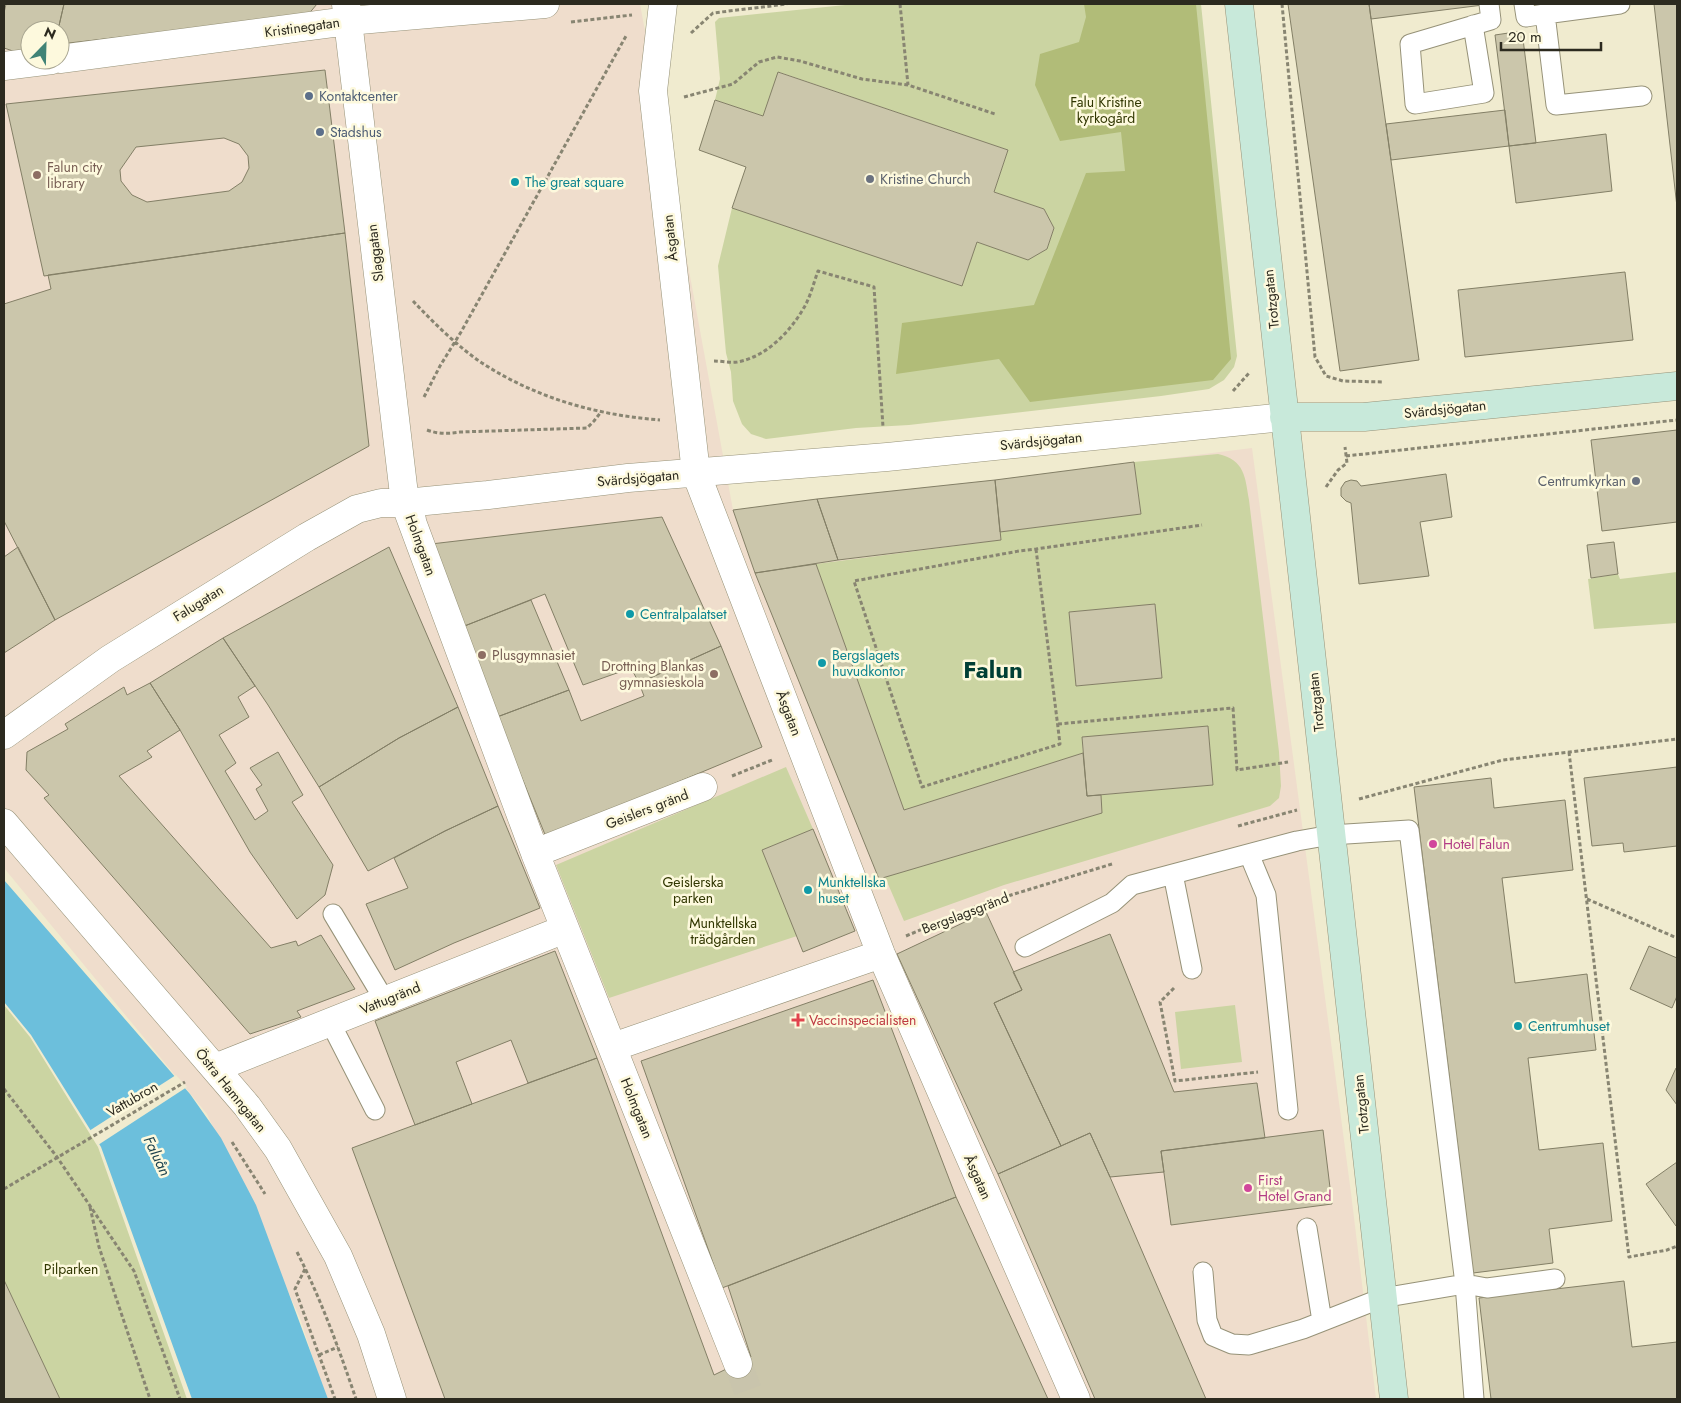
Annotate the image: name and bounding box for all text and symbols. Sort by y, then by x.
street label: Kristinegatan [263,12,341,42]
north arrow [20,20,70,70]
scale bar [1501,20,1601,52]
text: N [41,22,59,44]
text: 20 m [1508,26,1542,48]
place label: Kontaktcenter [319,86,398,106]
marker: Kontaktcenter [303,90,315,102]
park label: Falu Kristine kyrkogård [1070,92,1142,128]
place label: Stadshus [330,122,382,142]
marker: Stadshus [314,126,326,138]
place label: Falun city library [47,157,103,193]
marker: Falun city library [31,169,43,181]
place label: Kristine Church [880,169,971,189]
place label: The great square [525,172,624,192]
marker: Kristine Church [864,173,876,185]
marker: The great square [509,176,521,188]
street label: Åsgatan [658,214,682,262]
street label: Slaggatan [362,223,388,283]
street label: Trotzgatan [1258,268,1284,330]
street label: Svärdsjögatan [1403,395,1487,423]
street label: Svärdsjögatan [999,427,1083,455]
street label: Svärdsjögatan [596,464,680,492]
place label: Centrumkyrkan [1538,471,1626,491]
marker: Centrumkyrkan [1630,475,1642,487]
street label: Holmgatan [401,512,441,578]
street label: Falugatan [169,580,227,626]
place label: Centralpalatset [640,604,727,624]
marker: Centralpalatset [624,608,636,620]
place label: Plusgymnasiet [492,645,576,665]
place label: Bergslagets huvudkontor [832,645,905,681]
marker: Plusgymnasiet [476,649,488,661]
district label: Falun [963,652,1023,687]
place label: Drottning Blankas gymnasieskola [601,656,704,692]
marker: Bergslagets huvudkontor [816,657,828,669]
marker: Drottning Blankas gymnasieskola [708,668,720,680]
street label: Trotzgatan [1303,671,1329,733]
street label: Åsgatan [771,687,807,739]
street label: Geislers gränd [603,784,691,834]
place label: Hotel Falun [1443,834,1510,854]
marker: Hotel Falun [1427,838,1439,850]
park label: Geislerska parken [662,872,724,908]
place label: Munktellska huset [818,872,886,908]
marker: Munktellska huset [802,884,814,896]
street label: Bergslagsgränd [919,887,1011,939]
park label: Munktellska trädgården [689,913,757,949]
street label: Vattugränd [357,977,423,1019]
place label: Vaccinspecialisten [809,1010,916,1030]
marker: Vaccinspecialisten [791,1013,805,1027]
place label: Centrumhuset [1528,1016,1610,1036]
marker: Centrumhuset [1512,1020,1524,1032]
street label: Östra Hamngatan [191,1044,271,1136]
street label: Trotzgatan [1348,1073,1374,1135]
street label: Holmgatan [616,1075,658,1141]
street label: Vattubron [103,1076,161,1122]
water label: Faluån [138,1132,176,1180]
street label: Åsgatan [959,1151,997,1203]
place label: First Hotel Grand [1258,1170,1331,1206]
marker: First Hotel Grand [1242,1182,1254,1194]
park label: Pilparken [44,1259,98,1279]

